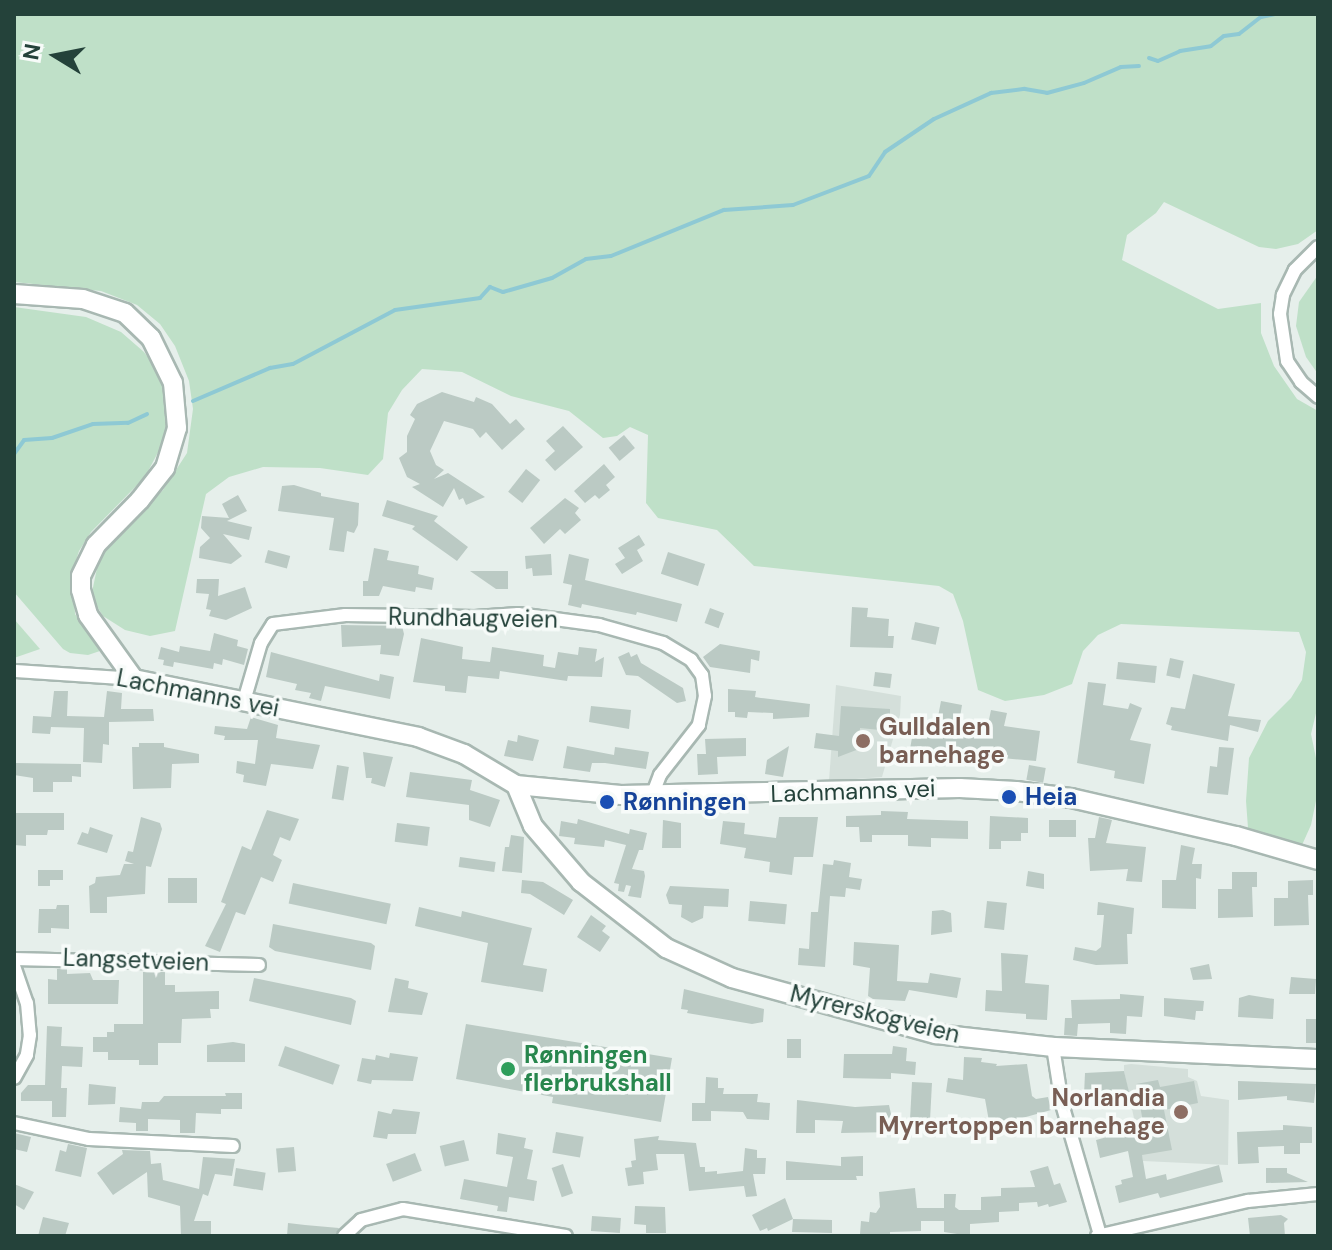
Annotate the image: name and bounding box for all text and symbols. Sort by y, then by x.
north arrow [16,16,96,96]
text: N [16,41,48,62]
street label: Rundhaugveien [388,602,558,634]
street label: Lachmanns vei [114,663,282,723]
place label: Gulldalen barnehage [879,713,1005,769]
marker: Gulldalen barnehage [854,732,872,750]
street label: Lachmanns vei [770,774,936,808]
place label: Heia [1025,783,1077,811]
place label: Rønningen [623,788,746,816]
marker: Heia [1000,788,1018,806]
marker: Rønningen [598,793,616,811]
street label: Langsetveien [62,943,210,977]
street label: Myrerskogveien [787,979,963,1049]
place label: Rønningen flerbrukshall [524,1041,672,1097]
marker: Rønningen flerbrukshall [499,1060,517,1078]
place label: Norlandia Myrertoppen barnehage [878,1084,1165,1140]
marker: Norlandia Myrertoppen barnehage [1172,1103,1190,1121]

